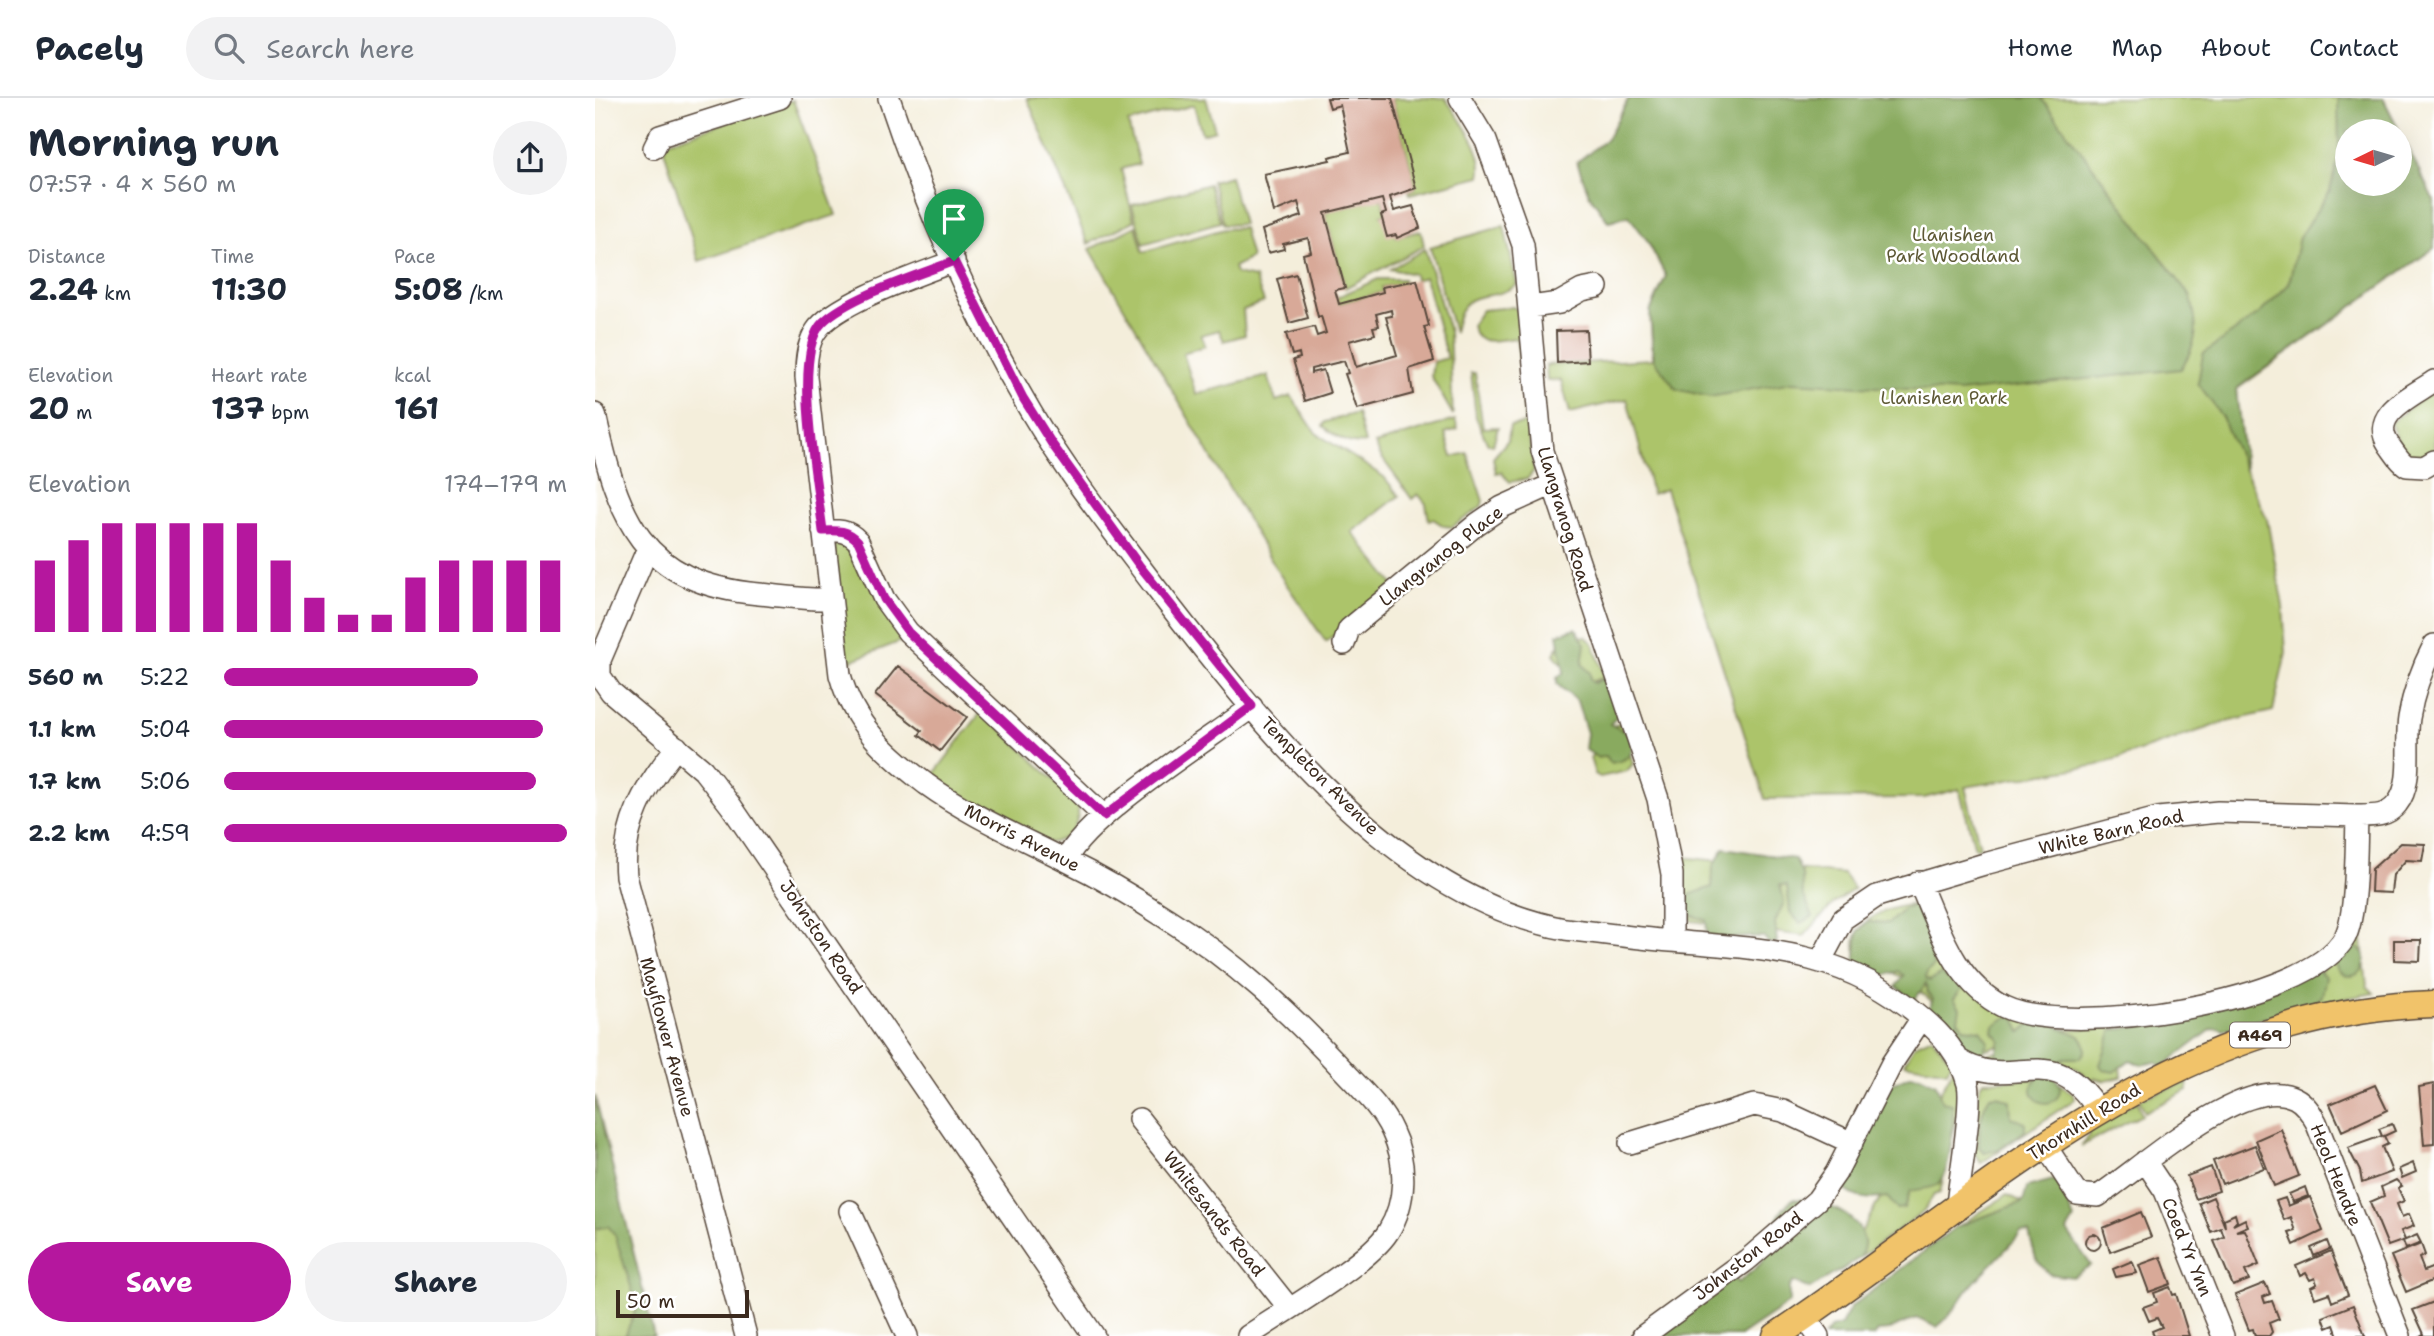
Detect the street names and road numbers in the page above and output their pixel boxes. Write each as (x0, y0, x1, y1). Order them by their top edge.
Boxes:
street label: Llangranog Road (1532, 444, 1598, 594)
street label: Llangranog Place (1374, 500, 1508, 612)
street label: Templeton Avenue (1255, 711, 1385, 841)
street label: Morris Avenue (960, 798, 1084, 878)
street label: White Barn Road (2036, 804, 2186, 860)
street label: Johnston Road (774, 875, 868, 999)
street label: Mayflower Avenue (634, 955, 700, 1119)
road number: A469 (2230, 1023, 2290, 1048)
street label: Thornhill Road (2023, 1078, 2145, 1166)
street label: Heol Hendre (2305, 1120, 2367, 1230)
street label: Whitesands Road (1158, 1147, 1270, 1281)
street label: Coed Yr Ynn (2156, 1194, 2218, 1300)
street label: Johnston Road (1688, 1206, 1808, 1306)

